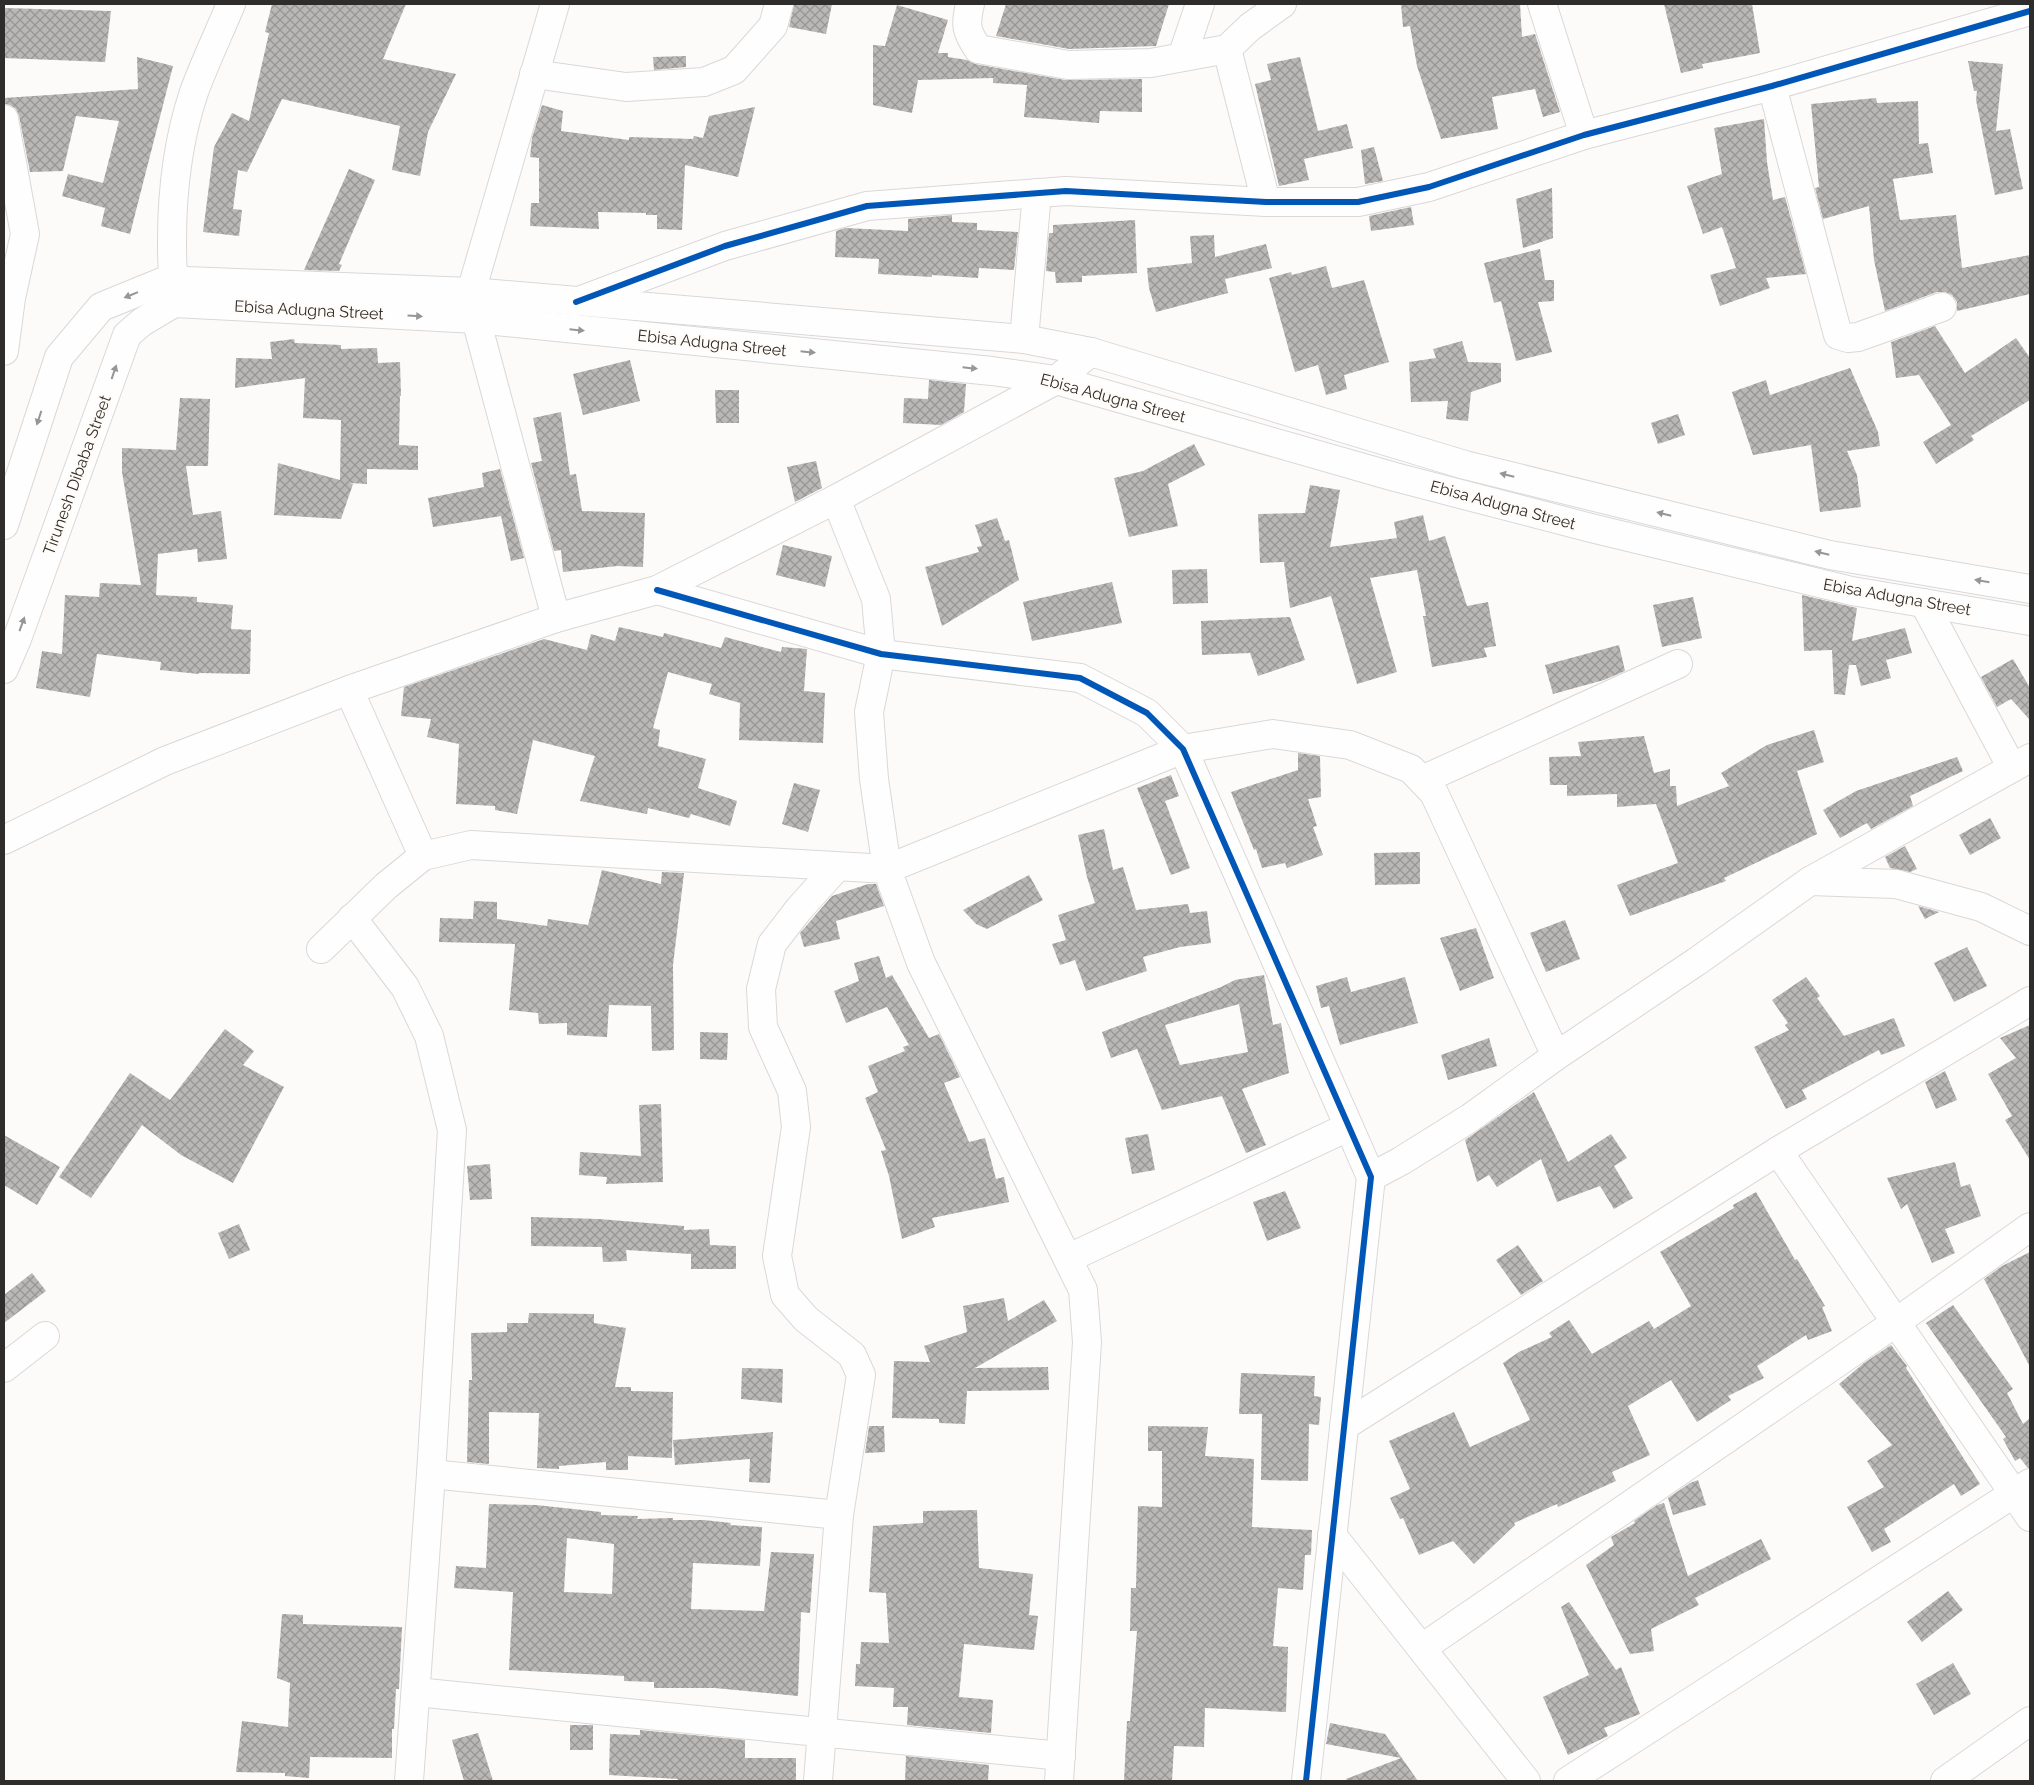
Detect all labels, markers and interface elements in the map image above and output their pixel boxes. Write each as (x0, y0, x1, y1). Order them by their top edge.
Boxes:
one-way arrow (124, 291, 138, 299)
street label: Ebisa Adugna Street (234, 297, 385, 323)
one-way arrow (407, 312, 423, 320)
one-way arrow (569, 326, 585, 334)
street label: Ebisa Adugna Street (637, 326, 788, 360)
one-way arrow (801, 349, 817, 357)
one-way arrow (111, 365, 118, 380)
one-way arrow (962, 365, 978, 373)
street label: Ebisa Adugna Street (1038, 369, 1188, 427)
street label: Tirunesh Dibaba Street (39, 392, 115, 558)
one-way arrow (34, 411, 42, 426)
one-way arrow (1499, 471, 1514, 479)
street label: Ebisa Adugna Street (1428, 476, 1578, 534)
one-way arrow (1657, 510, 1672, 518)
one-way arrow (1815, 549, 1830, 557)
street label: Ebisa Adugna Street (1822, 575, 1973, 619)
one-way arrow (1974, 576, 1990, 584)
one-way arrow (19, 616, 26, 631)

